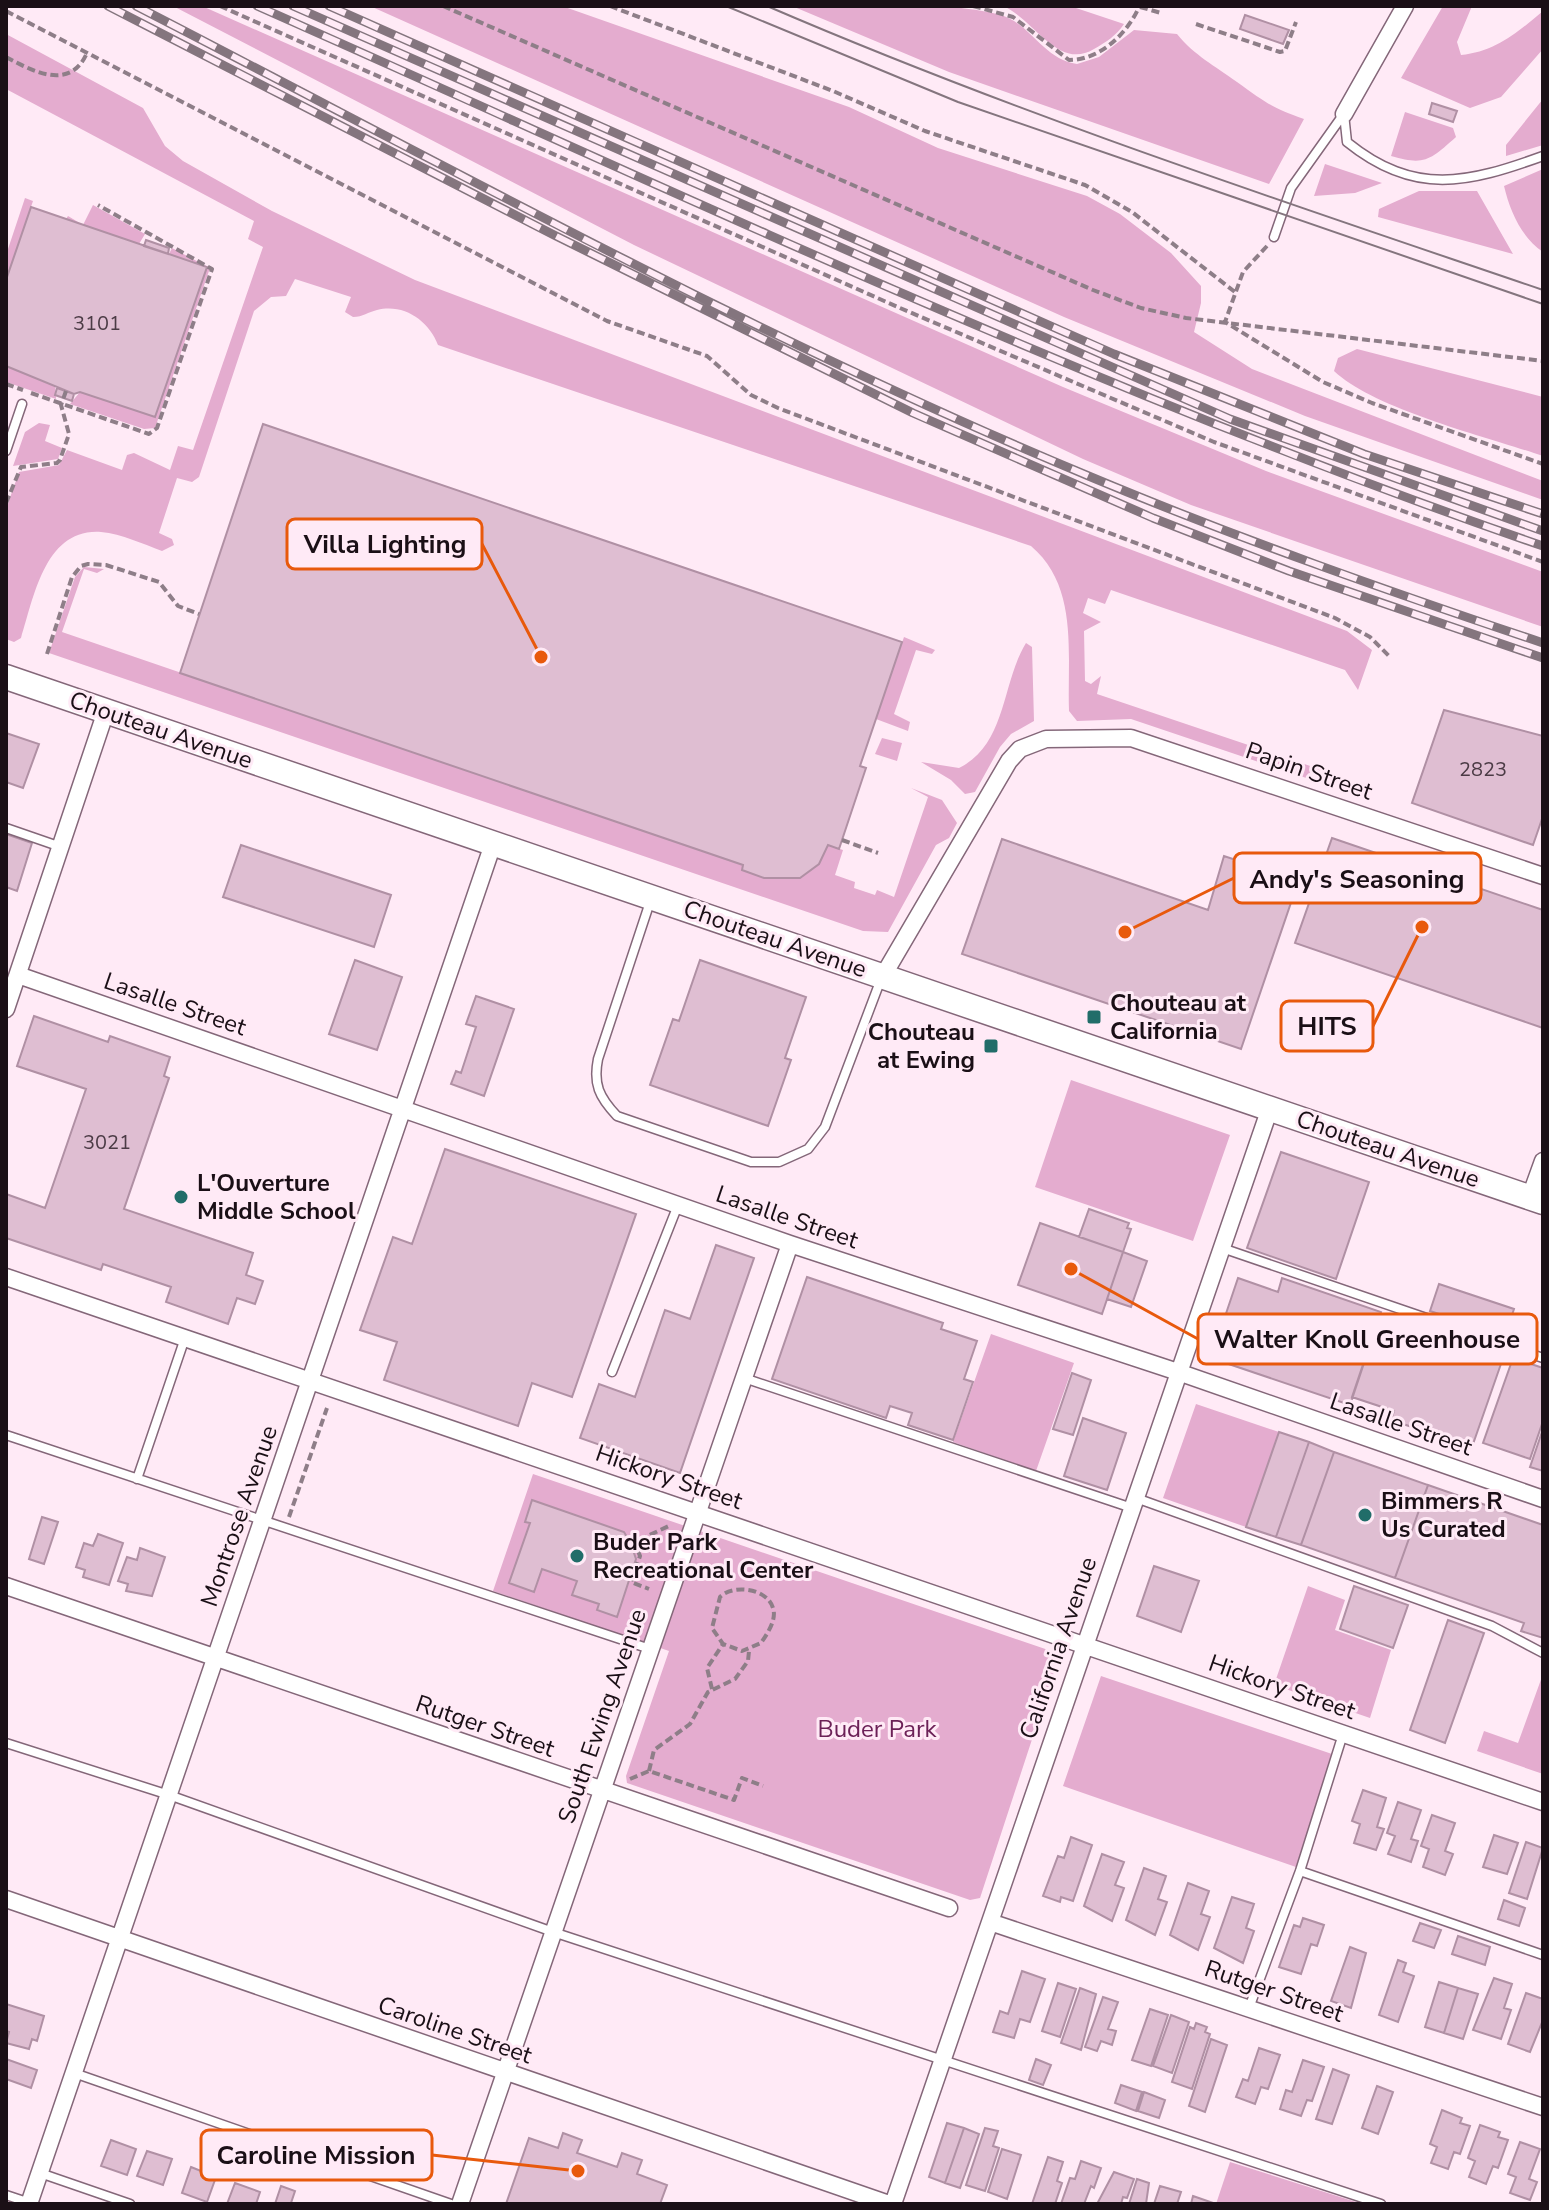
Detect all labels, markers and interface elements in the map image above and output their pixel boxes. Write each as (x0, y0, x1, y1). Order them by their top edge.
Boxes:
house number: 3101 (73, 310, 121, 337)
callout: Villa Lighting (287, 519, 482, 569)
text: Villa Lighting (303, 527, 466, 562)
street label: Chouteau Avenue (65, 684, 257, 776)
street label: Papin Street (1241, 734, 1377, 808)
house number: 2823 (1459, 756, 1507, 783)
callout: Andy's Seasoning (1234, 853, 1481, 903)
text: Andy's Seasoning (1250, 862, 1464, 897)
street label: Chouteau Avenue (679, 893, 871, 985)
street label: Lasalle Street (100, 965, 251, 1043)
place label: Chouteau at California (1110, 987, 1247, 1047)
callout: HITS (1281, 1001, 1373, 1051)
marker: Chouteau at California (1085, 1008, 1103, 1026)
text: HITS (1297, 1009, 1357, 1044)
place label: Chouteau at Ewing (868, 1016, 975, 1076)
marker: Chouteau at Ewing (982, 1037, 1000, 1055)
street label: Chouteau Avenue (1292, 1103, 1484, 1195)
house number: 3021 (83, 1129, 131, 1156)
place label: L'Ouverture Middle School (197, 1167, 356, 1227)
street label: Lasalle Street (712, 1178, 863, 1256)
marker: L'Ouverture Middle School (172, 1188, 190, 1206)
callout: Walter Knoll Greenhouse (1198, 1314, 1537, 1364)
text: Walter Knoll Greenhouse (1214, 1322, 1520, 1357)
street label: Lasalle Street (1326, 1385, 1477, 1463)
street label: Montrose Avenue (193, 1421, 285, 1611)
street label: Hickory Street (591, 1437, 747, 1517)
place label: Bimmers R Us Curated (1381, 1485, 1506, 1545)
marker: Bimmers R Us Curated (1356, 1506, 1374, 1524)
place label: Buder Park Recreational Center (593, 1526, 814, 1586)
marker: Buder Park Recreational Center (568, 1547, 586, 1565)
street label: California Avenue (1012, 1553, 1104, 1743)
street label: South Ewing Avenue (550, 1604, 654, 1828)
street label: Hickory Street (1204, 1647, 1360, 1727)
street label: Rutger Street (411, 1687, 559, 1765)
park label: Buder Park (817, 1713, 938, 1745)
street label: Rutger Street (1200, 1952, 1348, 2030)
street label: Caroline Street (374, 1989, 537, 2072)
callout: Caroline Mission (201, 2130, 432, 2180)
text: Caroline Mission (216, 2138, 416, 2173)

